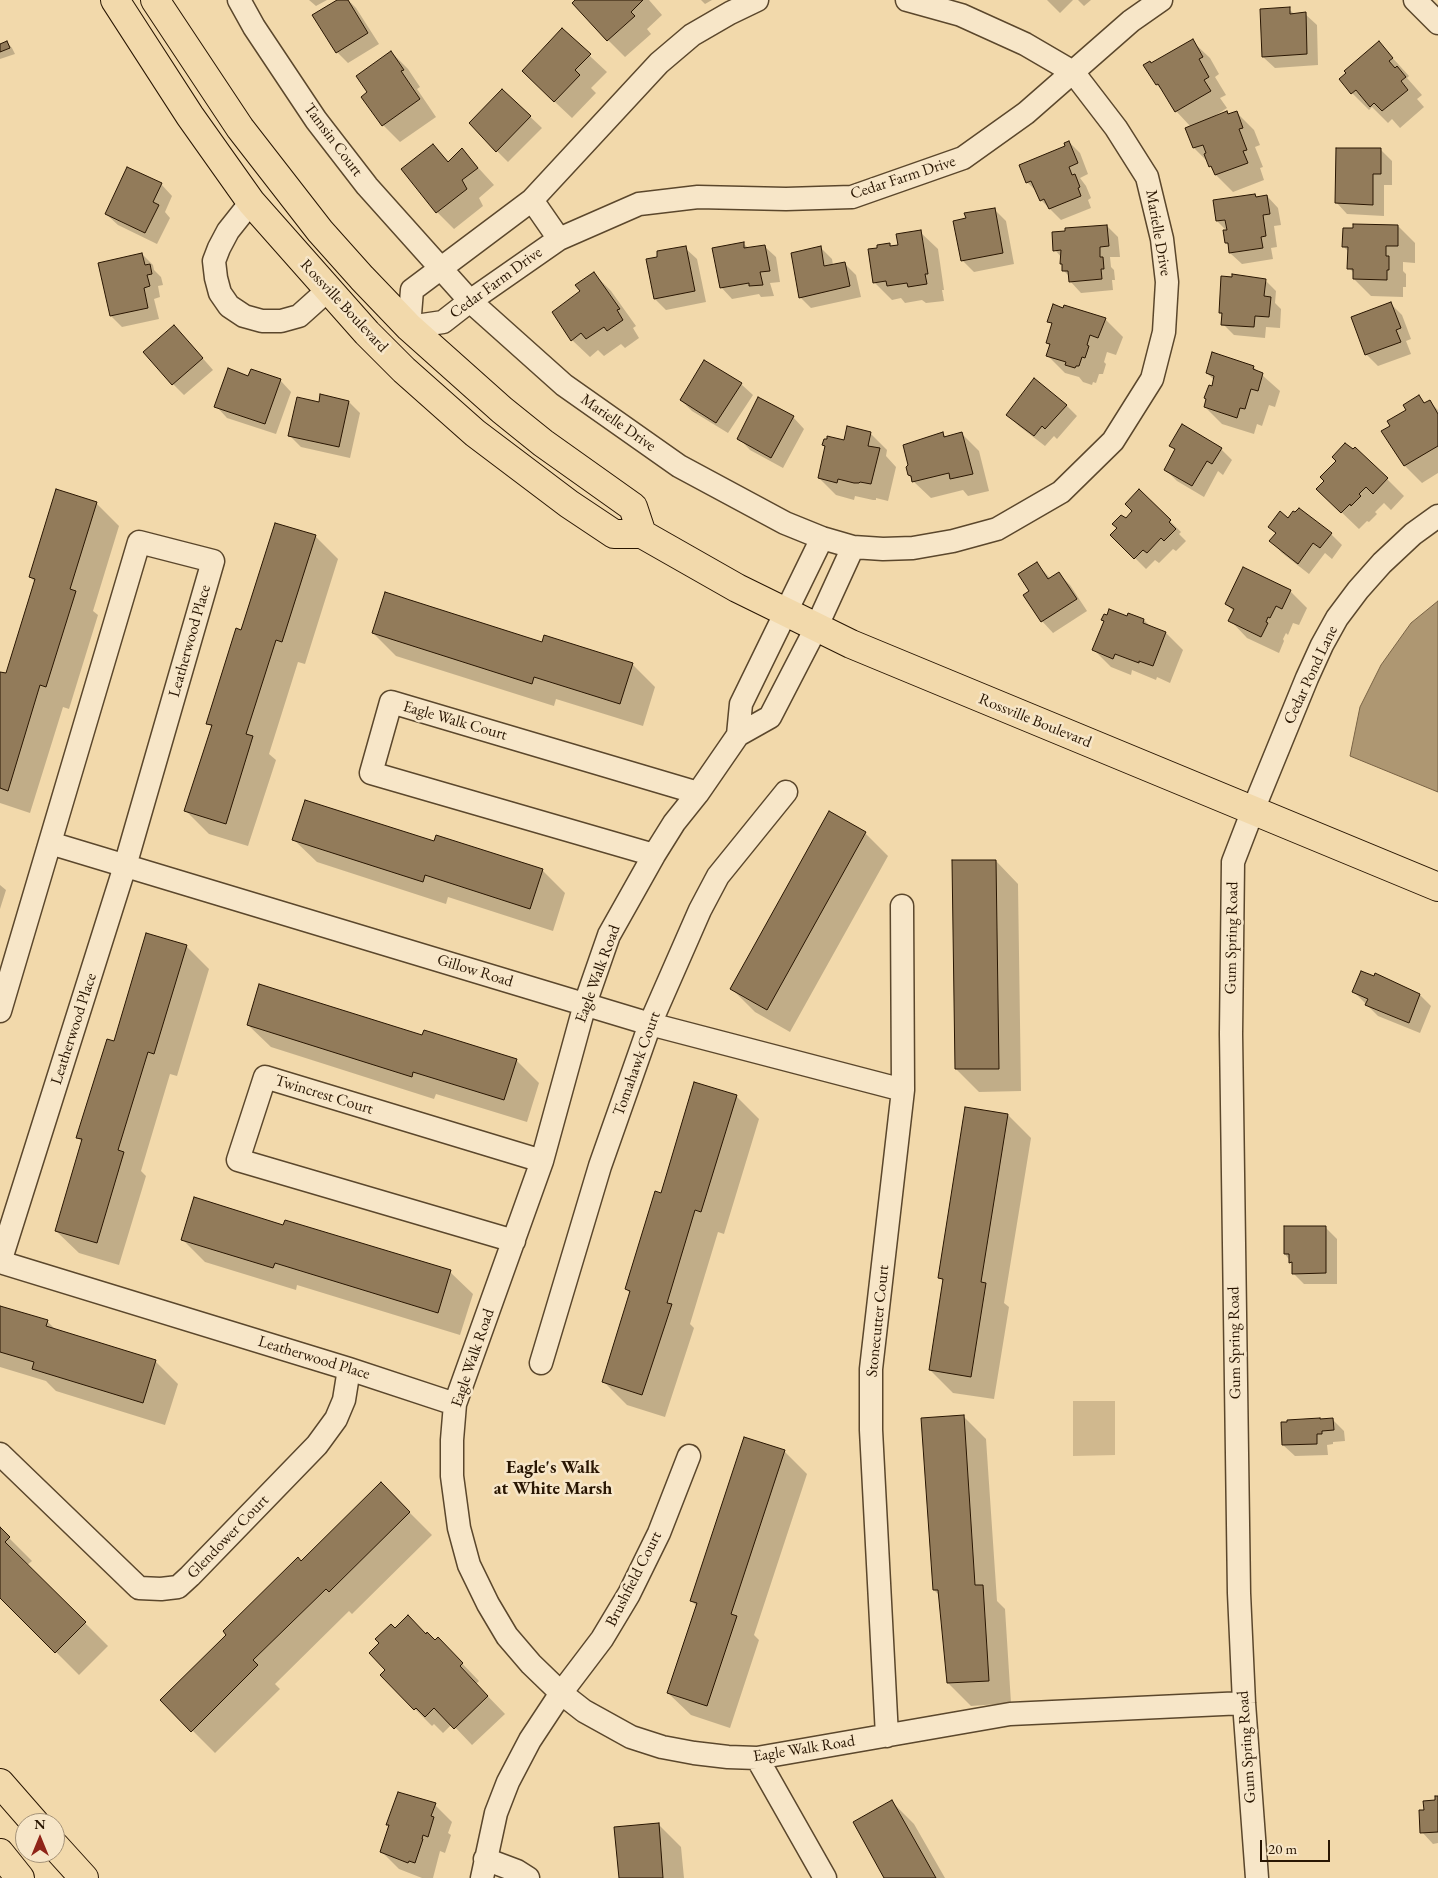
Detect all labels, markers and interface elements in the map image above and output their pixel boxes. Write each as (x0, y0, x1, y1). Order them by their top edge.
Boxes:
street label: Tamsin Court (299, 100, 367, 180)
street label: Cedar Farm Drive (848, 152, 958, 204)
street label: Marielle Drive (1141, 188, 1175, 278)
street label: Cedar Farm Drive (446, 243, 546, 323)
street label: Rossville Boulevard (296, 256, 392, 356)
street label: Marielle Drive (577, 390, 659, 456)
street label: Leatherwood Place (165, 583, 215, 699)
street label: Cedar Pond Lane (1280, 623, 1342, 727)
street label: Rossville Boulevard (976, 690, 1094, 752)
street label: Eagle Walk Court (401, 697, 509, 745)
street label: Gum Spring Road (1221, 881, 1243, 995)
street label: Eagle Walk Road (571, 922, 625, 1026)
street label: Gillow Road (435, 950, 515, 992)
street label: Leatherwood Place (47, 971, 101, 1087)
street label: Tomahawk Court (609, 1009, 665, 1119)
street label: Twincrest Court (273, 1071, 375, 1119)
street label: Stonecutter Court (863, 1264, 893, 1378)
street label: Gum Spring Road (1224, 1286, 1246, 1400)
street label: Eagle Walk Road (447, 1306, 499, 1410)
street label: Leatherwood Place (256, 1332, 372, 1384)
district label: Eagle's Walk at White Marsh (494, 1457, 612, 1500)
street label: Glendower Court (183, 1491, 273, 1583)
street label: Brushfield Court (602, 1528, 666, 1630)
street label: Gum Spring Road (1233, 1690, 1261, 1804)
street label: Eagle Walk Road (752, 1731, 856, 1767)
north arrow (15, 1813, 65, 1863)
text: N (34, 1815, 46, 1833)
scale bar (1263, 1830, 1333, 1862)
text: 20 m (1268, 1839, 1297, 1858)

